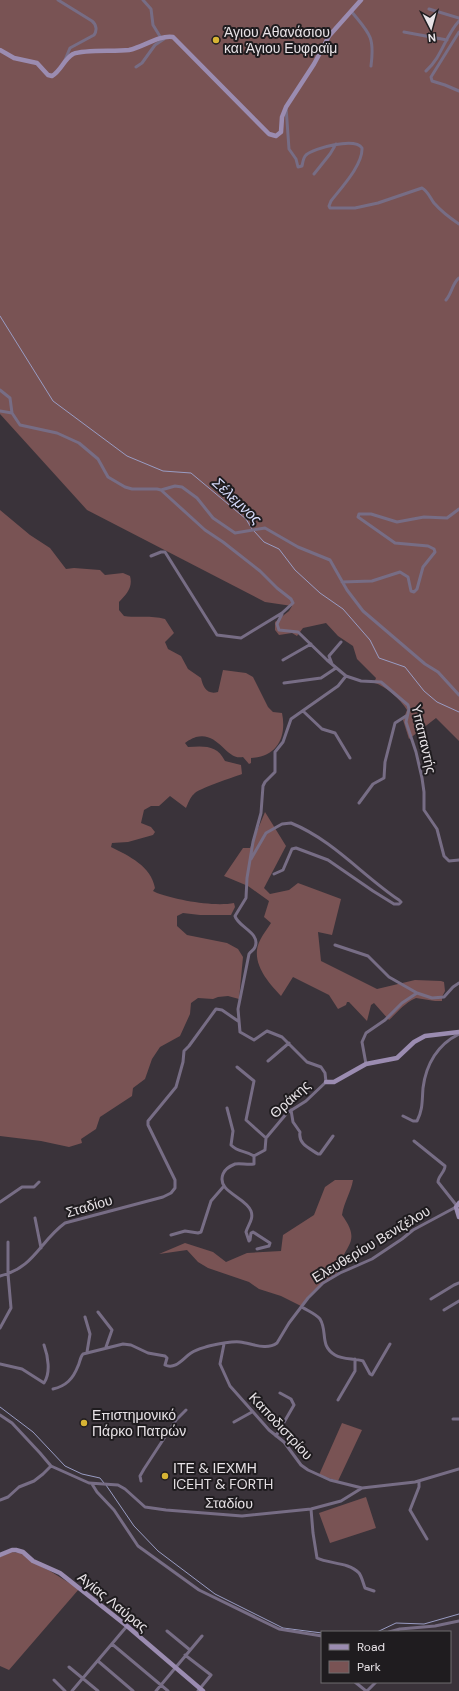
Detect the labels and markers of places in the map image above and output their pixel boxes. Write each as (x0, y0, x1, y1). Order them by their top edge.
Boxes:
place label: Άγιου Αθανάσιου και Άγιου Ευφραϊμ (224, 23, 337, 57)
marker: Άγιου Αθανάσιου και Άγιου Ευφραϊμ (211, 35, 221, 45)
place label: Επιστημονικό Πάρκο Πατρών (92, 1406, 186, 1440)
marker: Επιστημονικό Πάρκο Πατρών (79, 1418, 89, 1428)
place label: ΙΤΕ & ΙΕΧΜΗ ICEHT & FORTH (173, 1459, 273, 1493)
marker: ΙΤΕ & ΙΕΧΜΗ ICEHT & FORTH (160, 1471, 170, 1481)

